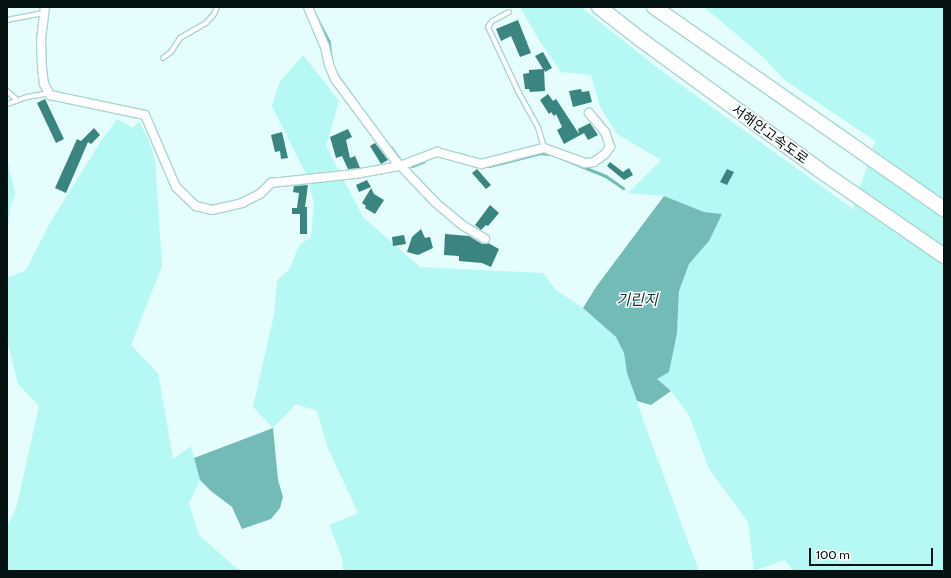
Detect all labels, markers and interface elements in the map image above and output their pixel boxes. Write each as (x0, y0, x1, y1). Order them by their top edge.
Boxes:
street label: 서해안고속도로 (729, 101, 811, 167)
water label: 기린지 (616, 292, 658, 310)
scale bar (811, 540, 935, 566)
text: 100 m (816, 547, 850, 562)

